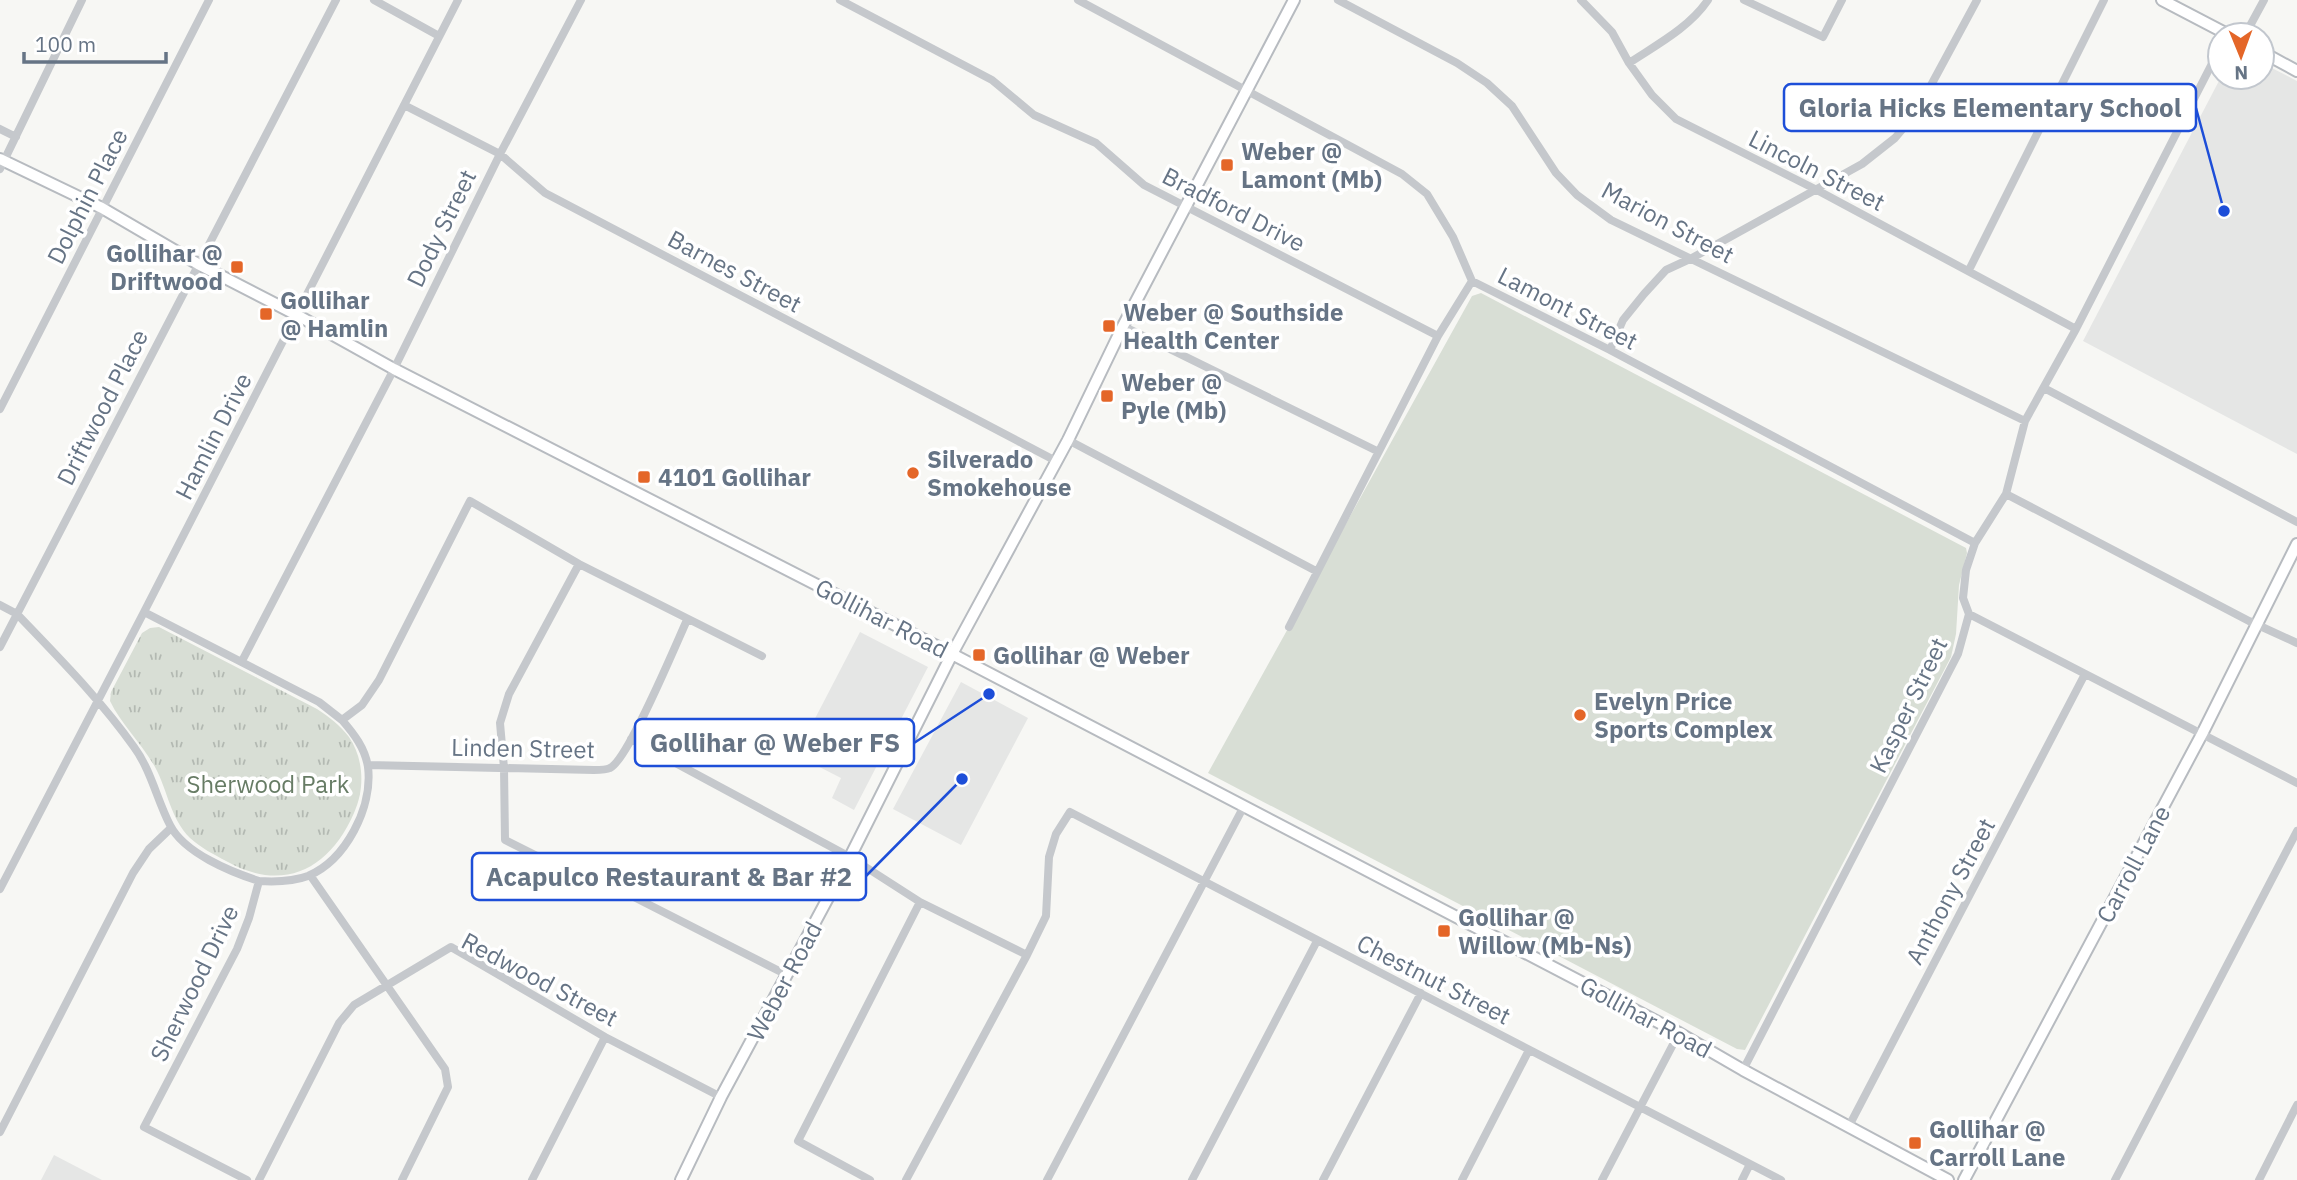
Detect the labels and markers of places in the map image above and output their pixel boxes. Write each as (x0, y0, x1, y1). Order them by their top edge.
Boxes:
callout: Gloria Hicks Elementary School (1784, 84, 2196, 131)
place label: Weber @ Lamont (Mb) (1241, 135, 1382, 195)
marker: Weber @ Lamont (Mb) (1219, 157, 1235, 173)
place label: Gollihar @ Driftwood (106, 237, 223, 297)
marker: Gollihar @ Driftwood (229, 259, 245, 275)
place label: Gollihar @ Hamlin (280, 284, 388, 344)
place label: Weber @ Southside Health Center (1123, 296, 1343, 356)
marker: Gollihar @ Hamlin (258, 306, 274, 322)
marker: Weber @ Southside Health Center (1101, 318, 1117, 334)
place label: Weber @ Pyle (Mb) (1121, 366, 1226, 426)
marker: Weber @ Pyle (Mb) (1099, 388, 1115, 404)
place label: Silverado Smokehouse (927, 443, 1071, 503)
place label: 4101 Gollihar (658, 461, 811, 493)
marker: Silverado Smokehouse (905, 465, 921, 481)
marker: 4101 Gollihar (636, 469, 652, 485)
place label: Gollihar @ Weber (993, 639, 1190, 671)
marker: Gollihar @ Weber (971, 647, 987, 663)
place label: Evelyn Price Sports Complex (1594, 685, 1773, 745)
marker: Evelyn Price Sports Complex (1572, 707, 1588, 723)
callout: Gollihar @ Weber FS (635, 719, 914, 766)
callout: Acapulco Restaurant & Bar #2 (472, 853, 866, 900)
place label: Gollihar @ Willow (Mb-Ns) (1458, 901, 1632, 961)
marker: Gollihar @ Willow (Mb-Ns) (1436, 923, 1452, 939)
place label: Gollihar @ Carroll Lane (1929, 1113, 2065, 1173)
marker: Gollihar @ Carroll Lane (1907, 1135, 1923, 1151)

